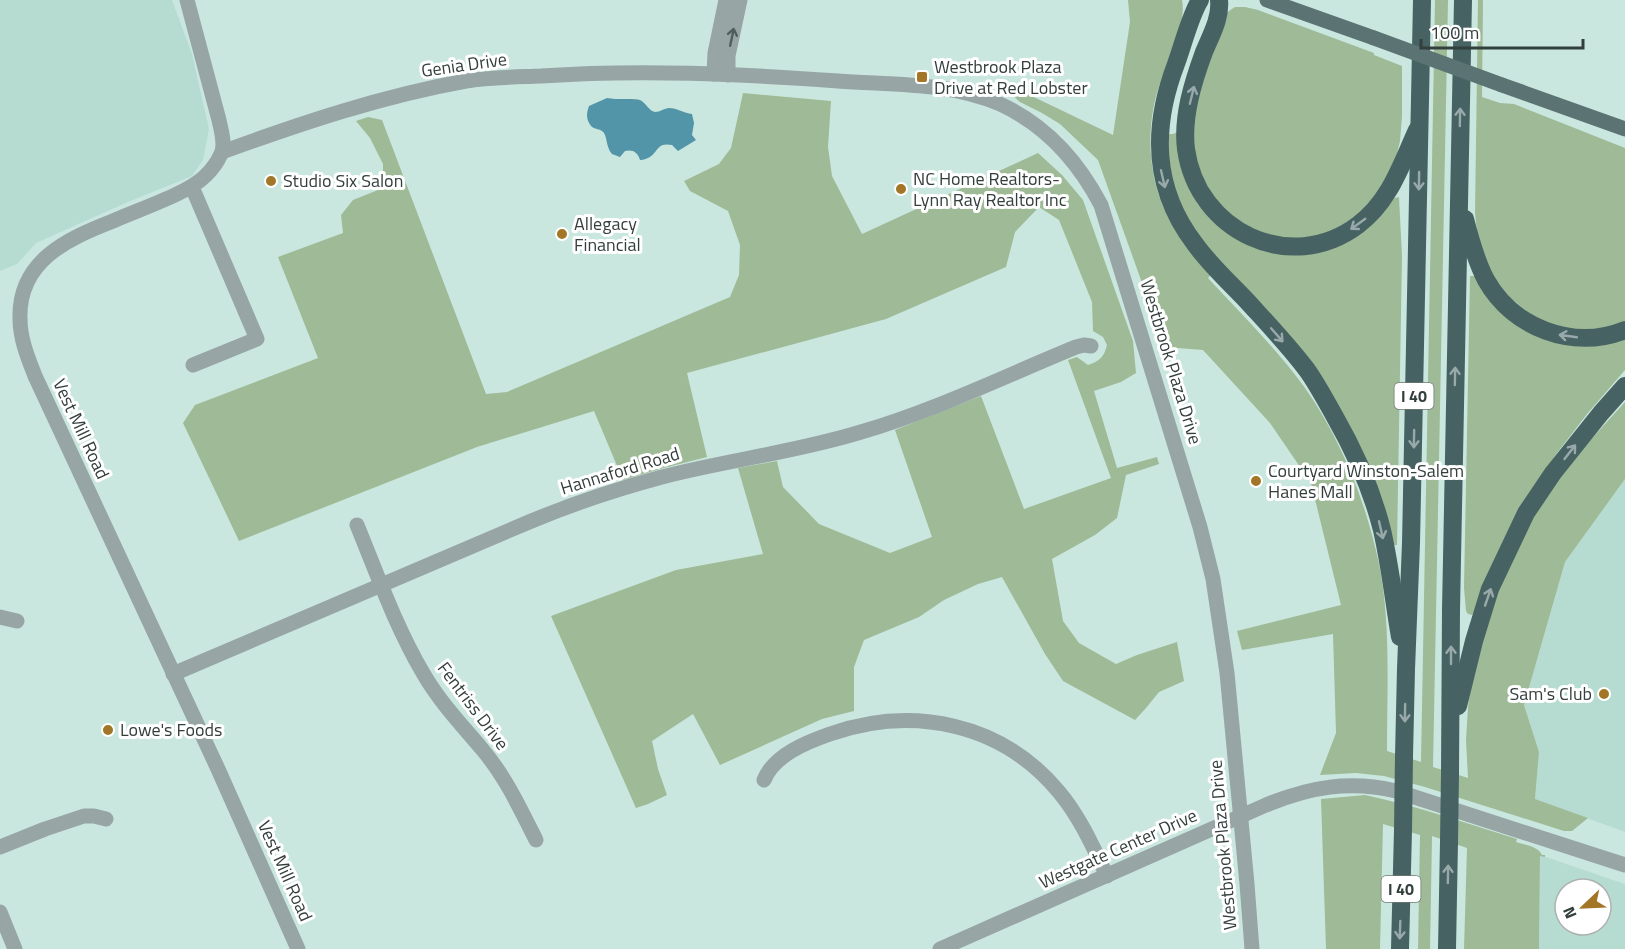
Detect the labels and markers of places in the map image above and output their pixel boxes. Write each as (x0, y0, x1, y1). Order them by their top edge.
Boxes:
place label: Westbrook Plaza Drive at Red Lobster (934, 53, 1088, 101)
marker: Westbrook Plaza Drive at Red Lobster (915, 70, 929, 84)
place label: NC Home Realtors- Lynn Ray Realtor Inc (913, 165, 1067, 213)
place label: Studio Six Salon (283, 167, 403, 194)
marker: Studio Six Salon (264, 174, 278, 188)
marker: NC Home Realtors- Lynn Ray Realtor Inc (894, 182, 908, 196)
place label: Allegacy Financial (574, 210, 641, 258)
marker: Allegacy Financial (555, 227, 569, 241)
place label: Courtyard Winston-Salem Hanes Mall (1268, 457, 1464, 505)
marker: Courtyard Winston-Salem Hanes Mall (1249, 474, 1263, 488)
place label: Sam's Club (1509, 680, 1592, 707)
marker: Sam's Club (1597, 687, 1611, 701)
place label: Lowe's Foods (120, 716, 222, 743)
marker: Lowe's Foods (101, 723, 115, 737)

